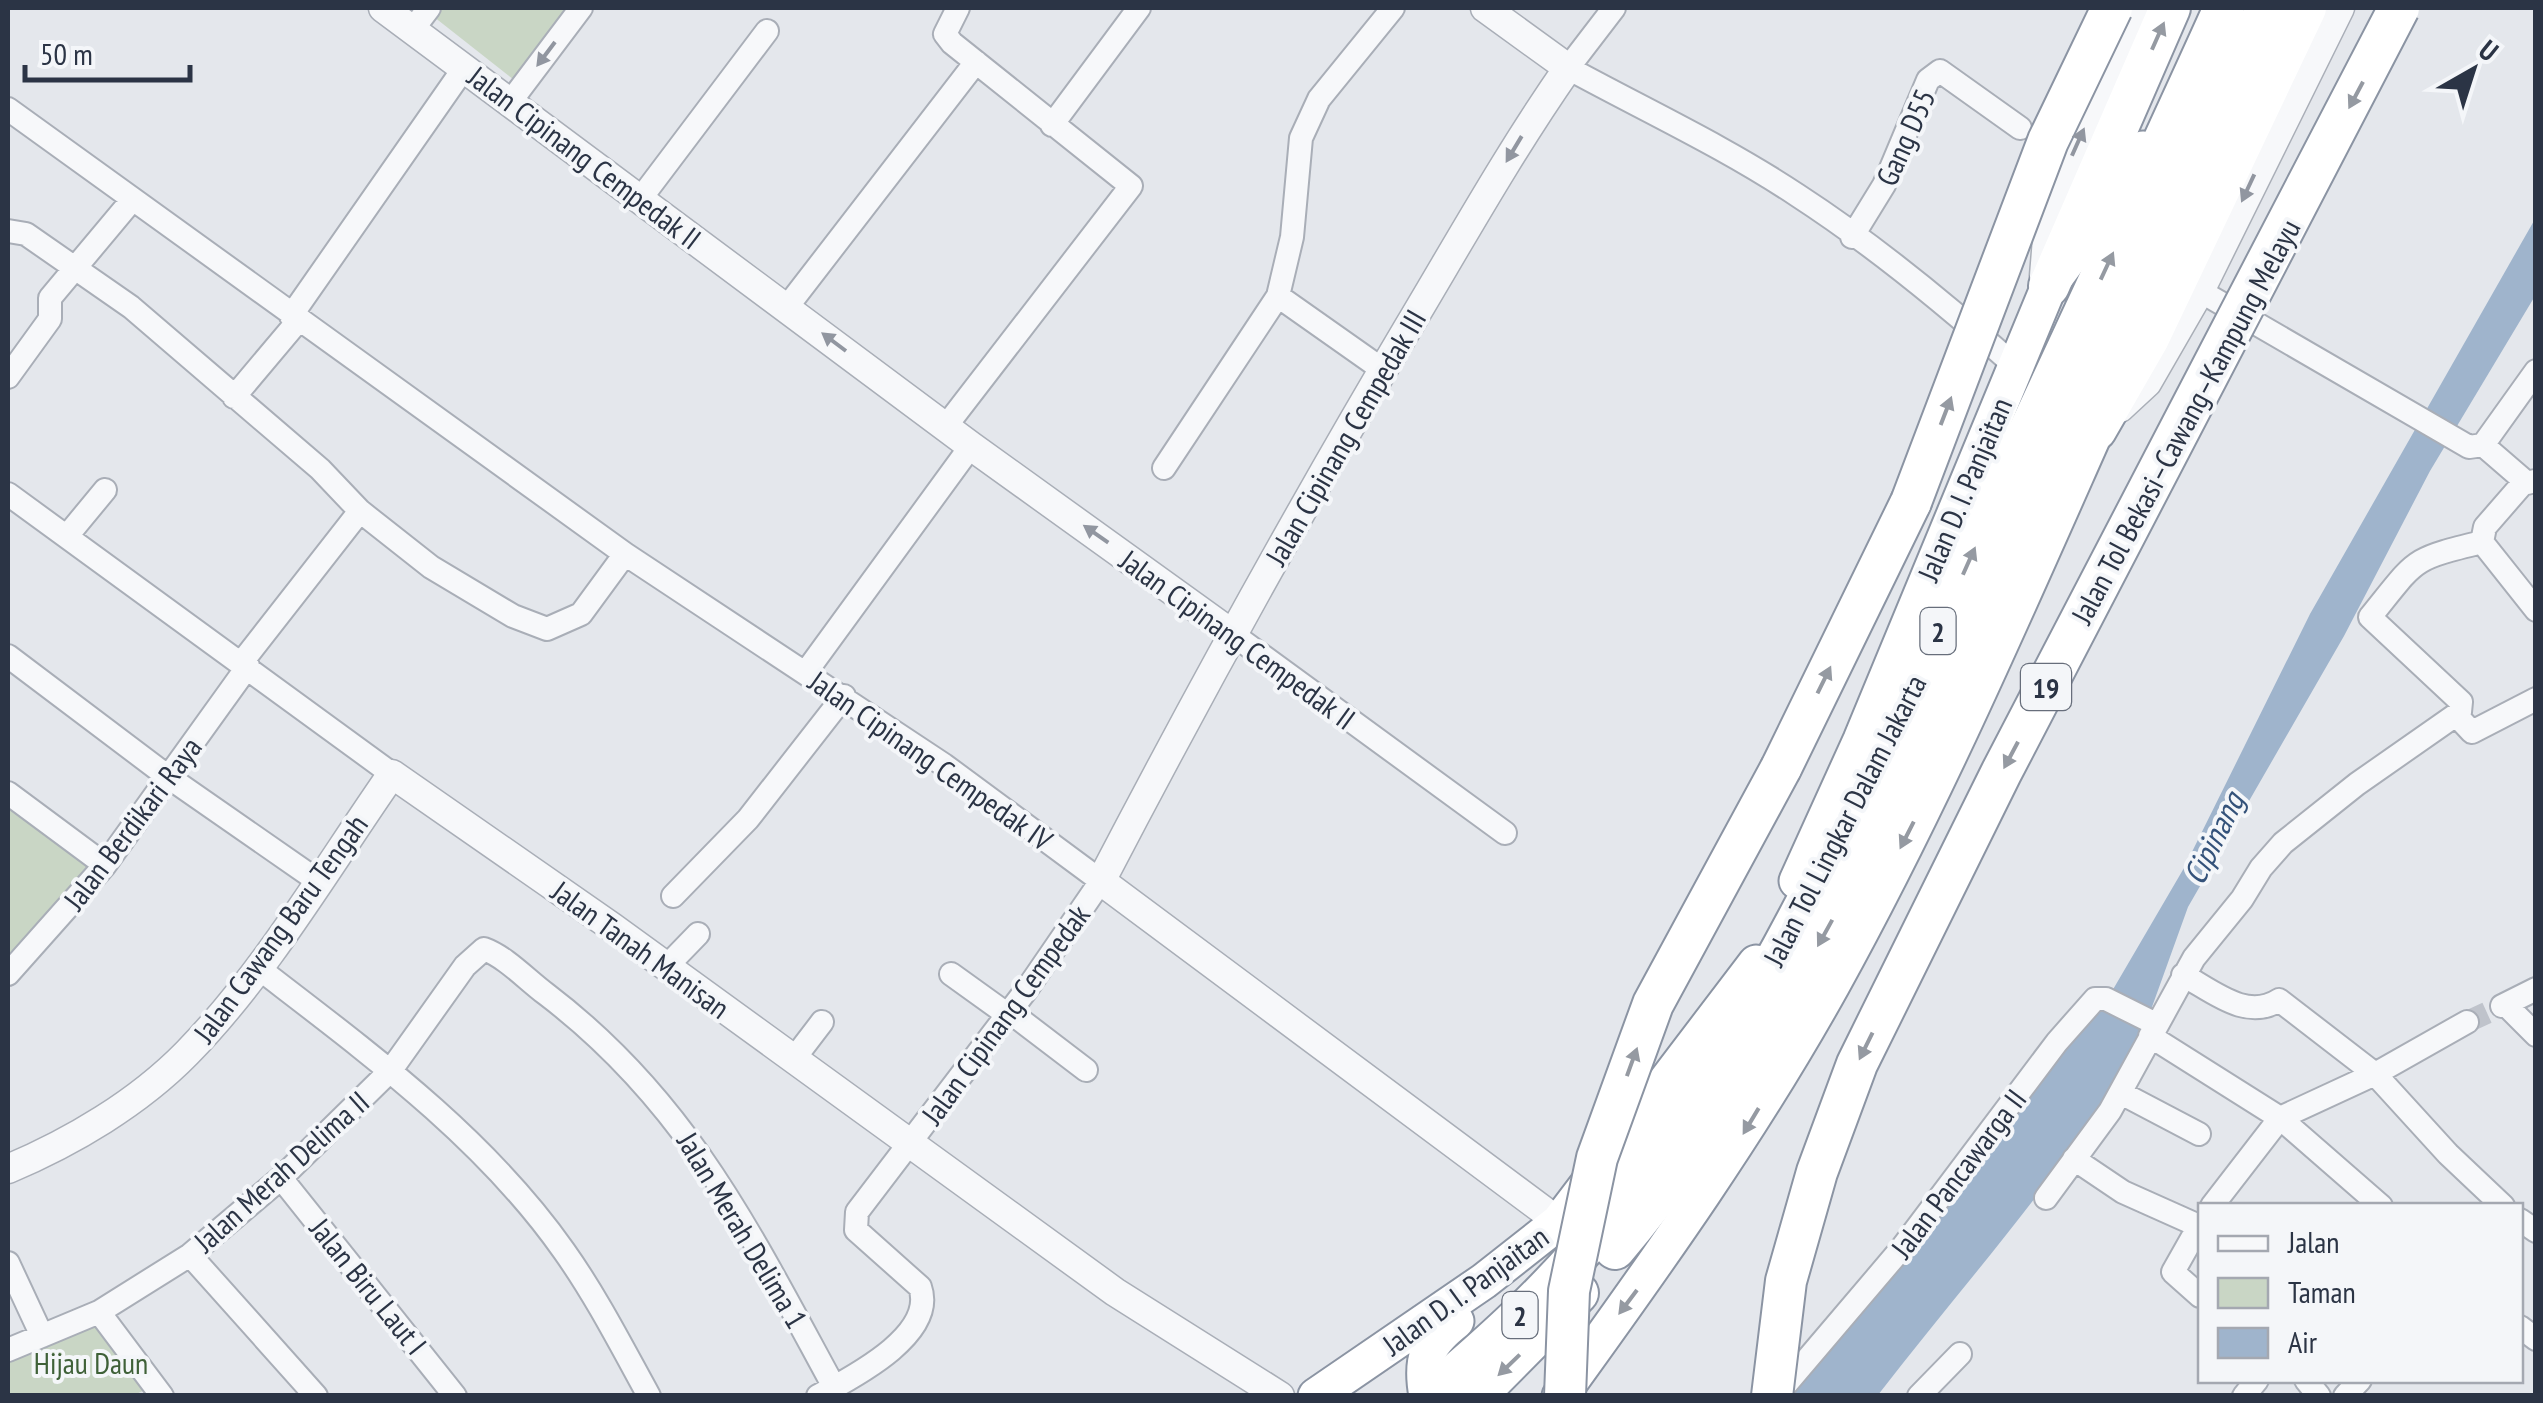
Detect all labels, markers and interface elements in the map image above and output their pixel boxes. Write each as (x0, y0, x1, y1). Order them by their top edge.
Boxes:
scale bar (25, 20, 190, 82)
north arrow (2423, 20, 2523, 120)
one-way arrow (2150, 21, 2166, 51)
text: U (2472, 31, 2506, 69)
text: 50 m (40, 34, 93, 73)
one-way arrow (536, 41, 556, 68)
street label: Jalan Cipinang Cempedak II (460, 56, 709, 257)
one-way arrow (2348, 80, 2365, 109)
street label: Gang D55 (1866, 82, 1944, 192)
one-way arrow (2070, 127, 2087, 156)
one-way arrow (1505, 135, 1523, 163)
one-way arrow (2240, 174, 2257, 203)
street label: Jalan Tol Bekasi–Cawang–Kampung Melayu (2061, 212, 2308, 631)
one-way arrow (2098, 252, 2115, 281)
street label: Jalan Cipinang Cempedak III (1255, 302, 1434, 573)
one-way arrow (821, 332, 847, 352)
street label: Jalan D. I. Panjaitan (1907, 391, 2020, 588)
one-way arrow (1939, 396, 1954, 426)
one-way arrow (1083, 525, 1109, 544)
street label: Jalan Cipinang Cempedak II (1112, 540, 1363, 738)
one-way arrow (1961, 546, 1978, 575)
road number: 2 (1920, 608, 1956, 654)
street label: Jalan Cipinang Cempedak IV (801, 661, 1060, 859)
road number: 19 (2021, 664, 2071, 710)
one-way arrow (1815, 665, 1832, 694)
street label: Jalan Tol Lingkar Dalam Jakarta (1753, 668, 1934, 973)
street label: Jalan Berdikari Raya (54, 729, 210, 918)
one-way arrow (2003, 740, 2020, 769)
water label: Cipinang (2173, 783, 2254, 891)
street label: Jalan Cawang Baru Tengah (184, 806, 376, 1050)
one-way arrow (1899, 821, 1916, 850)
street label: Jalan Tanah Manisan (544, 871, 738, 1027)
street label: Jalan Cipinang Cempedak (912, 896, 1098, 1132)
one-way arrow (1817, 919, 1834, 948)
one-way arrow (1858, 1032, 1875, 1061)
one-way arrow (1625, 1047, 1640, 1077)
street label: Jalan Pancawarga II (1881, 1081, 2034, 1266)
street label: Jalan Merah Delima II (185, 1082, 377, 1261)
one-way arrow (1743, 1107, 1760, 1135)
street label: Jalan Merah Delima 1 (669, 1124, 817, 1335)
legend (2198, 1203, 2523, 1383)
street label: Jalan Biru Laut I (301, 1209, 436, 1362)
street label: Jalan D. I. Panjaitan (1374, 1217, 1556, 1364)
text: Jalan (2287, 1222, 2339, 1261)
text: Taman (2288, 1272, 2356, 1311)
one-way arrow (1618, 1289, 1639, 1315)
road number: 2 (1502, 1292, 1538, 1338)
text: Air (2288, 1322, 2318, 1361)
park label: Hijau Daun (34, 1343, 148, 1382)
one-way arrow (1497, 1353, 1521, 1376)

